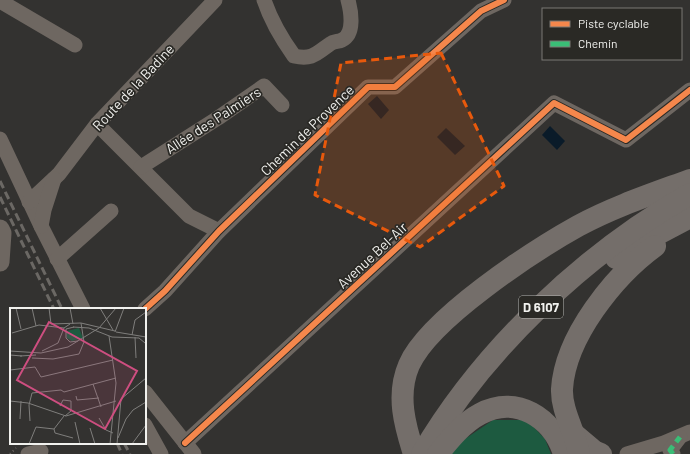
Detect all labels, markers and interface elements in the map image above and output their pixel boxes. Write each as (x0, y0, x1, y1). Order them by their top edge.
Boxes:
legend (542, 8, 682, 60)
text: Piste cyclable (578, 16, 649, 30)
text: Chemin (578, 36, 618, 50)
street label: Route de la Badine (89, 40, 177, 134)
street label: Chemin de Provence (257, 81, 357, 179)
street label: Allée des Palmiers (162, 83, 264, 157)
street label: Avenue Bel-Air (333, 218, 411, 292)
road number: D 6107 (519, 296, 563, 318)
inset map (10, 308, 146, 444)

